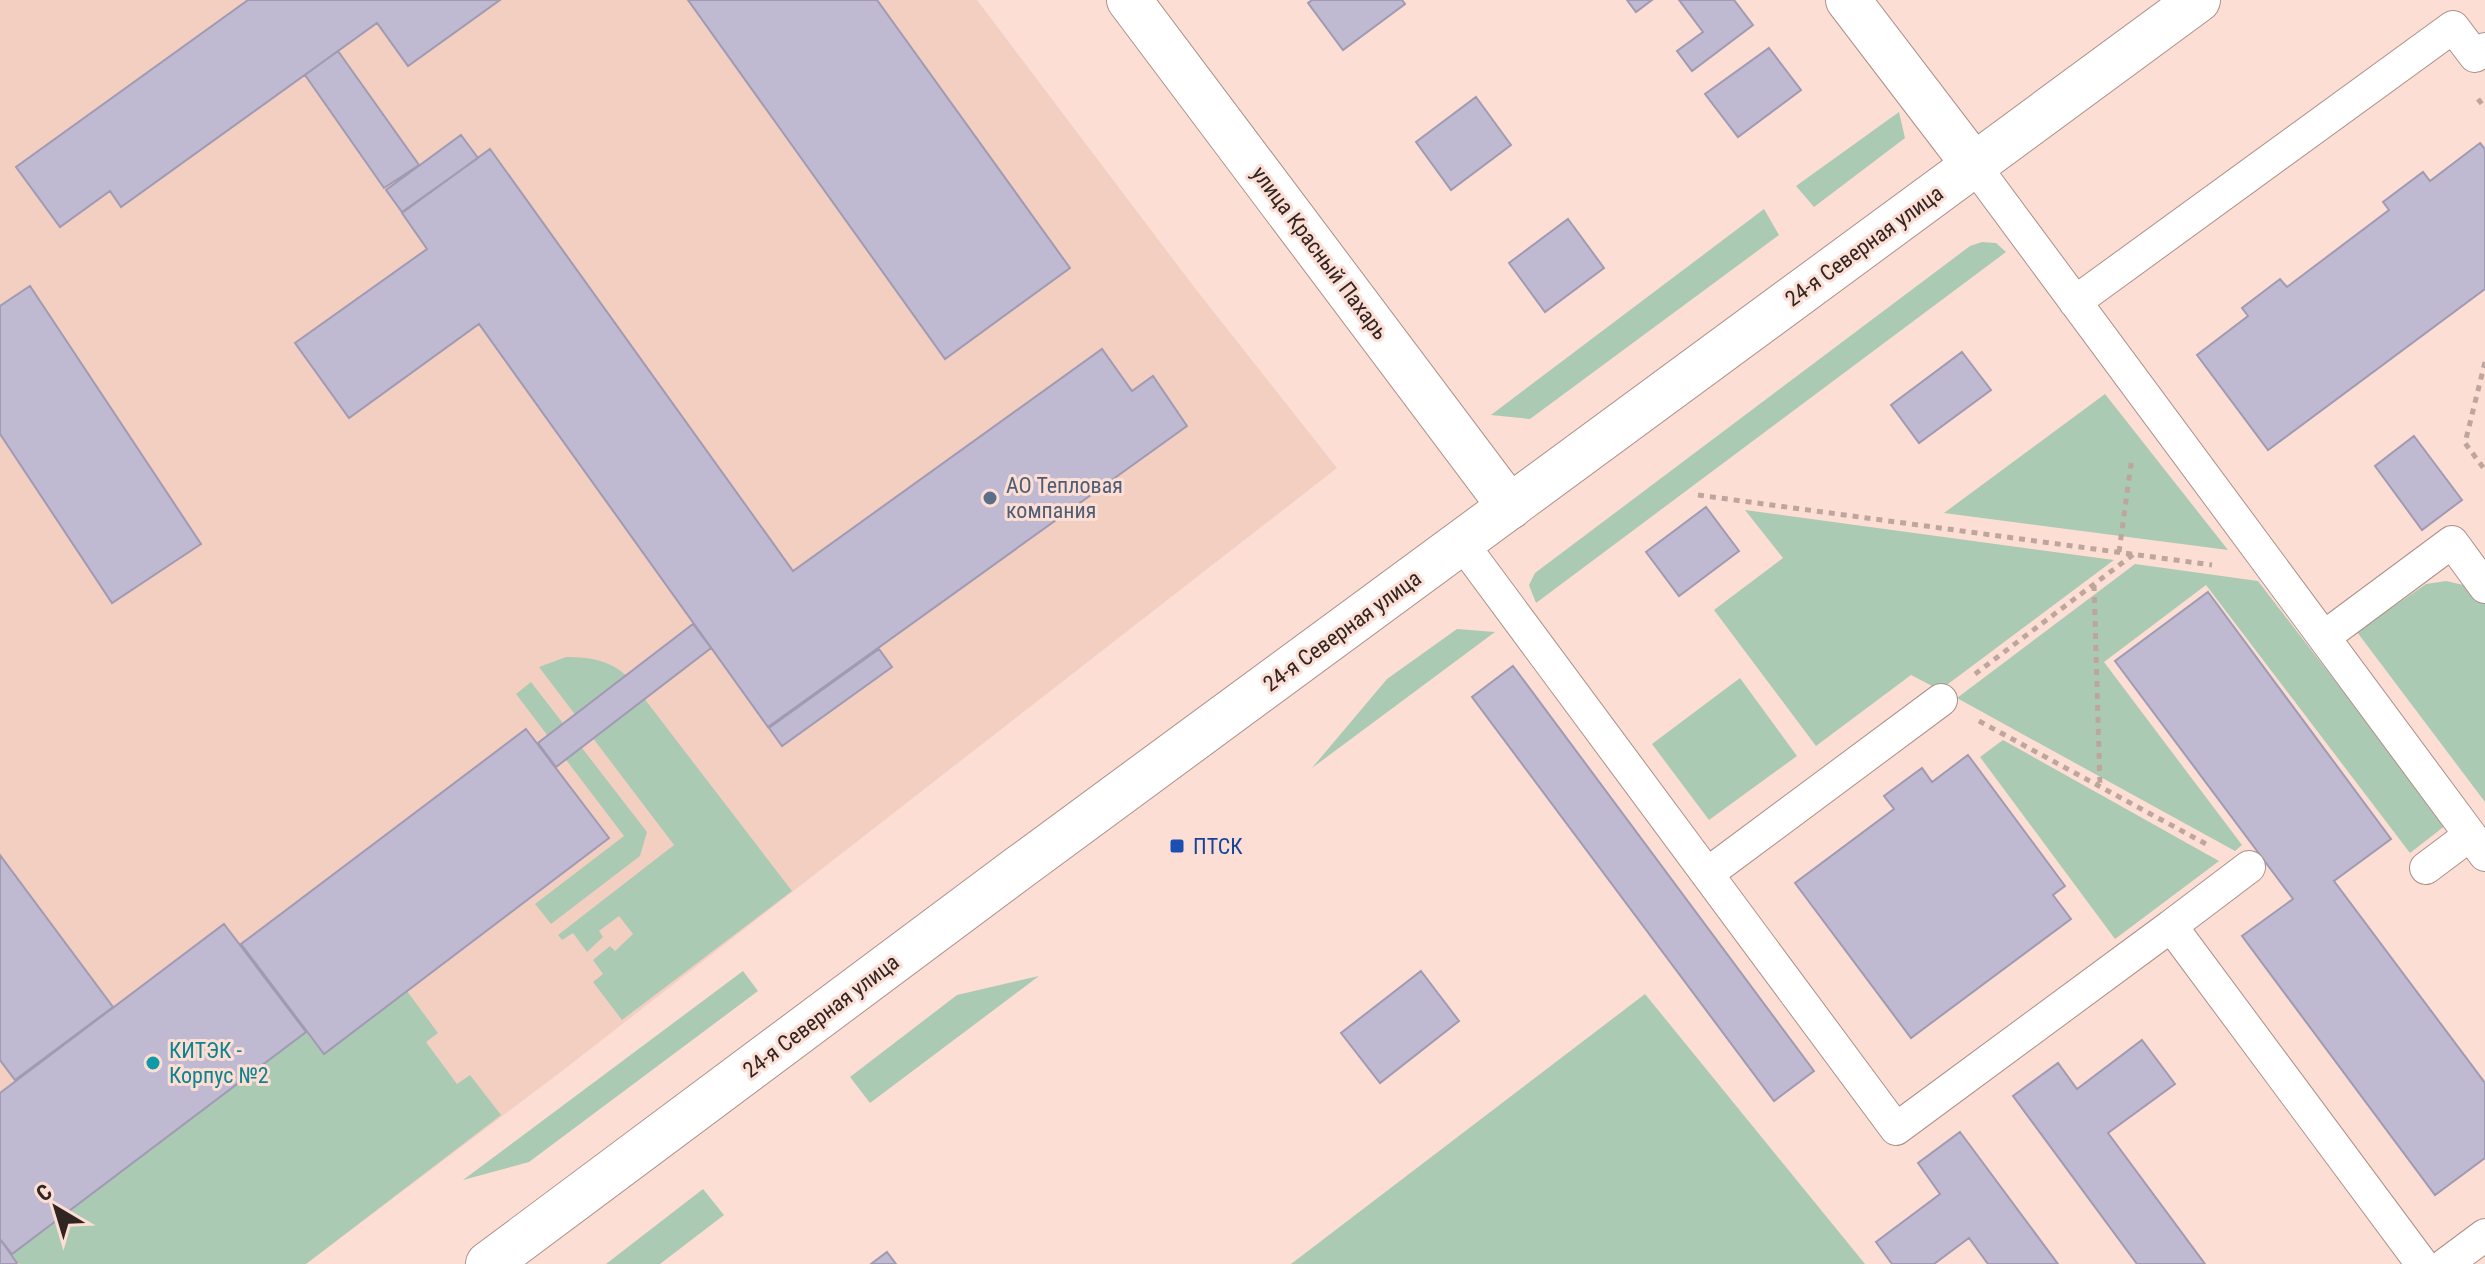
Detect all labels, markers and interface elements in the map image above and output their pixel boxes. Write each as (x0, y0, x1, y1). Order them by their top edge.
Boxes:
street label: улица Красный Пахарь (1247, 162, 1393, 344)
street label: 24-я Северная улица (1780, 180, 1948, 312)
place label: АО Тепловая компания (1006, 473, 1123, 523)
marker: АО Тепловая компания (981, 489, 999, 507)
street label: 24-я Северная улица (1258, 565, 1426, 697)
place label: ПТСК (1193, 834, 1243, 859)
marker: ПТСК (1168, 837, 1186, 855)
street label: 24-я Северная улица (738, 949, 904, 1083)
place label: КИТЭК - Корпус №2 (169, 1038, 269, 1088)
marker: КИТЭК - Корпус №2 (144, 1054, 162, 1072)
north arrow (16, 1168, 96, 1248)
text: С (31, 1179, 57, 1206)

